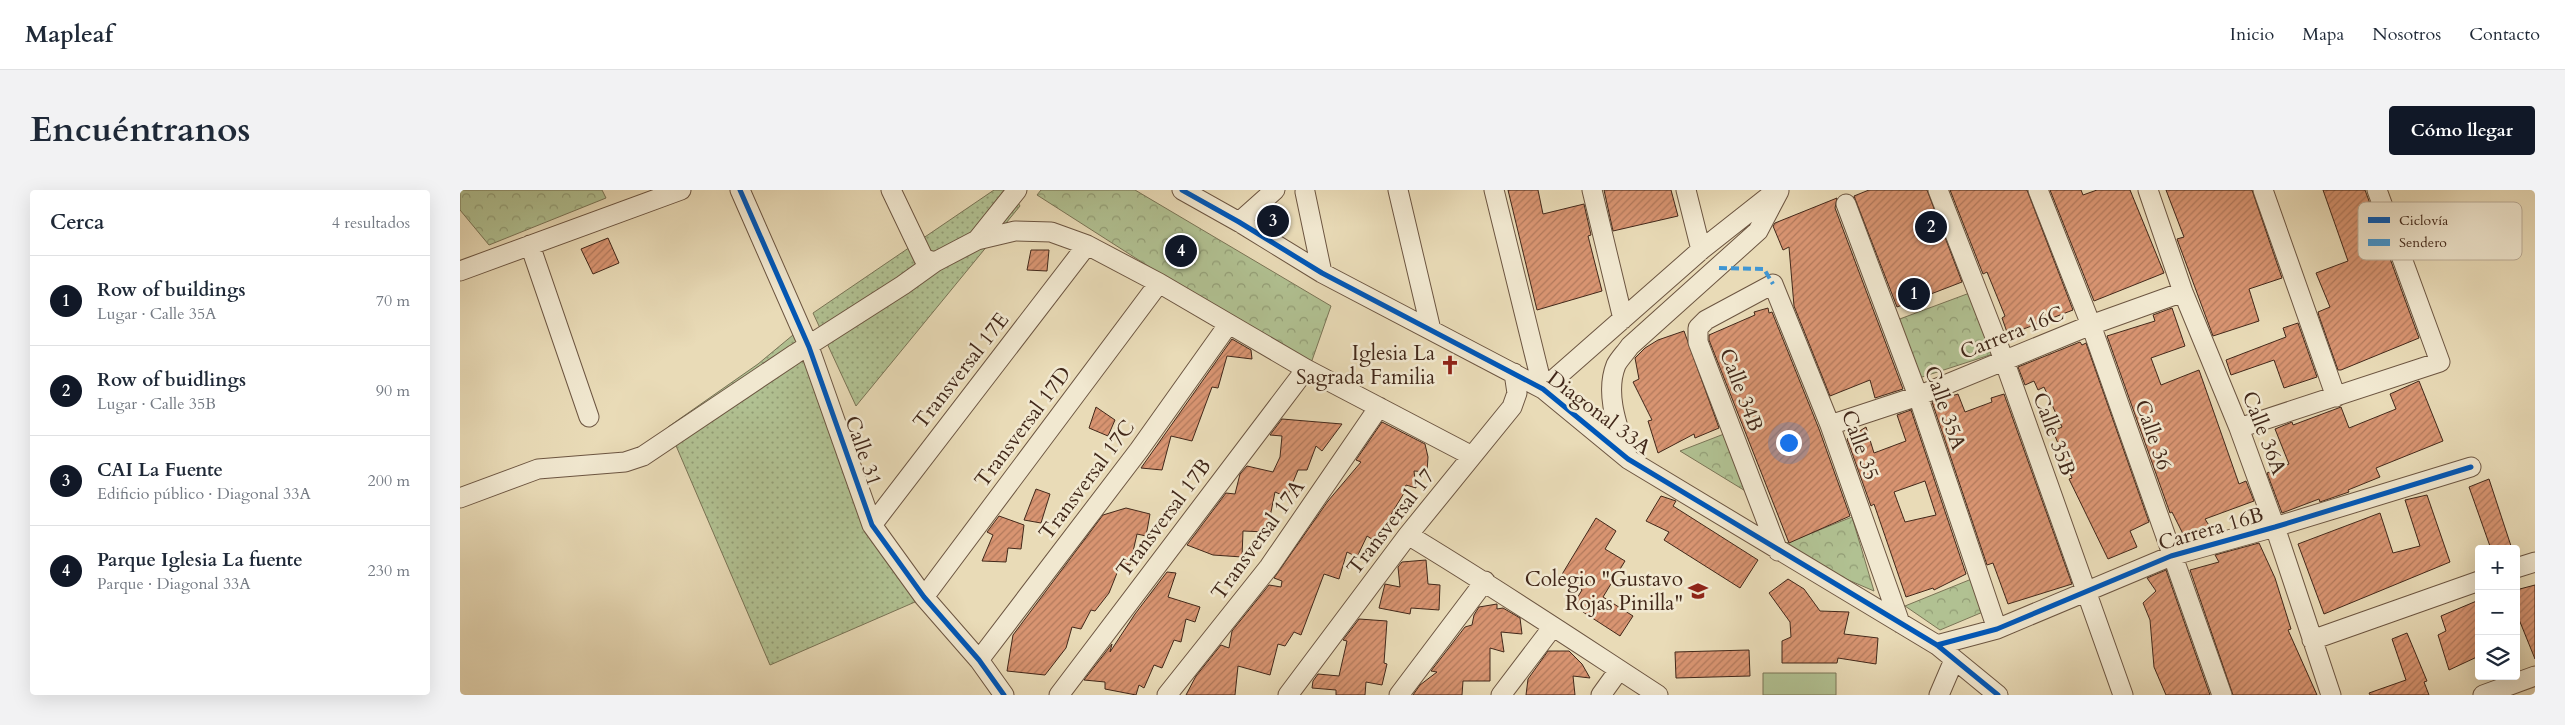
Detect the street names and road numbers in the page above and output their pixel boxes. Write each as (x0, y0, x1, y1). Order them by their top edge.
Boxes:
street label: Carrera 16C (1956, 299, 2068, 367)
street label: Transversal 17E (906, 307, 1016, 435)
street label: Calle 34B (1712, 344, 1770, 436)
street label: Transversal 17D (968, 361, 1078, 493)
street label: Calle 35A (1917, 362, 1973, 454)
street label: Diagonal 33A (1541, 364, 1657, 462)
street label: Calle 36A (2235, 387, 2293, 479)
street label: Calle 35B (2026, 388, 2082, 480)
street label: Calle 36 (2127, 396, 2179, 474)
street label: Calle 35 (1834, 406, 1886, 484)
street label: Calle 31 (837, 412, 889, 490)
street label: Transversal 17C (1032, 414, 1142, 546)
street label: Transversal 17B (1110, 453, 1218, 583)
street label: Transversal 17 (1340, 463, 1442, 581)
street label: Transversal 17A (1204, 474, 1312, 606)
street label: Carrera 16B (2155, 500, 2267, 558)

